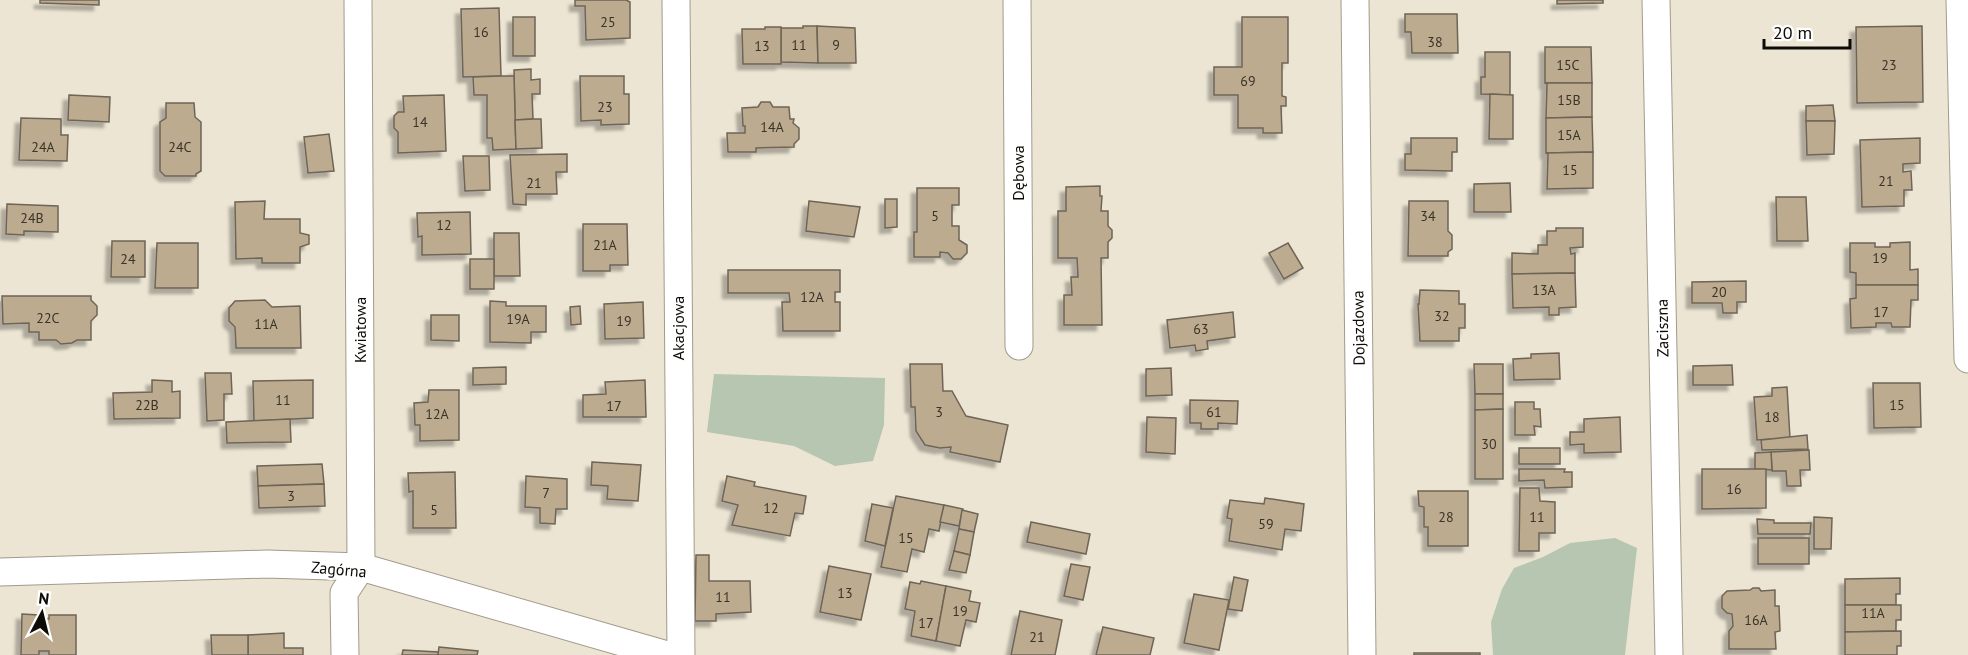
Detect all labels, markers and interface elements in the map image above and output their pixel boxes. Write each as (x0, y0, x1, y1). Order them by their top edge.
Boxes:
scale bar (1764, 12, 1850, 50)
house number: 25 (600, 13, 616, 31)
text: 20 m (1773, 21, 1812, 44)
house number: 16 (473, 23, 489, 41)
house number: 38 (1427, 33, 1443, 51)
house number: 11 (791, 36, 807, 54)
house number: 9 (832, 36, 840, 54)
house number: 13 (754, 37, 770, 55)
house number: 15C (1556, 56, 1580, 74)
house number: 23 (1881, 56, 1897, 74)
house number: 69 (1240, 72, 1256, 90)
house number: 15B (1557, 91, 1581, 109)
house number: 23 (597, 98, 613, 116)
house number: 14 (412, 113, 428, 131)
house number: 14A (760, 118, 785, 136)
house number: 15A (1557, 126, 1582, 144)
house number: 24A (31, 138, 56, 156)
house number: 24C (168, 138, 192, 156)
street label: Dębowa (1008, 145, 1028, 201)
house number: 15 (1562, 161, 1578, 179)
house number: 21 (1878, 172, 1894, 190)
house number: 21 (526, 174, 542, 192)
house number: 5 (931, 207, 939, 225)
house number: 34 (1420, 207, 1436, 225)
house number: 24B (20, 209, 44, 227)
house number: 12 (436, 216, 452, 234)
house number: 21A (593, 236, 618, 254)
house number: 19 (1872, 249, 1888, 267)
house number: 24 (120, 250, 136, 268)
house number: 13A (1532, 281, 1557, 299)
house number: 20 (1711, 283, 1727, 301)
house number: 12A (800, 288, 825, 306)
street label: Dojazdowa (1347, 290, 1369, 366)
street label: Akacjowa (668, 296, 688, 360)
street label: Kwiatowa (350, 297, 370, 363)
street label: Zaciszna (1651, 299, 1673, 357)
house number: 17 (1873, 303, 1889, 321)
house number: 32 (1434, 307, 1450, 325)
house number: 22C (36, 309, 60, 327)
house number: 19A (506, 310, 531, 328)
house number: 19 (616, 312, 632, 330)
house number: 11A (254, 315, 279, 333)
house number: 63 (1193, 320, 1209, 338)
house number: 11 (275, 391, 291, 409)
house number: 22B (135, 396, 159, 414)
house number: 15 (1889, 396, 1905, 414)
house number: 17 (606, 397, 622, 415)
house number: 3 (935, 403, 943, 421)
house number: 61 (1206, 403, 1222, 421)
house number: 12A (425, 405, 450, 423)
house number: 18 (1764, 408, 1780, 426)
house number: 30 (1481, 435, 1497, 453)
house number: 16 (1726, 480, 1742, 498)
house number: 7 (542, 484, 550, 502)
house number: 3 (287, 487, 295, 505)
house number: 12 (763, 499, 779, 517)
house number: 5 (430, 501, 438, 519)
house number: 28 (1438, 508, 1454, 526)
house number: 11 (1529, 508, 1545, 526)
house number: 59 (1258, 515, 1274, 533)
house number: 15 (898, 529, 914, 547)
street label: Zagórna (310, 557, 368, 581)
north arrow (12, 583, 72, 643)
house number: 13 (837, 584, 853, 602)
text: N (37, 588, 50, 609)
house number: 11 (715, 588, 731, 606)
house number: 19 (952, 602, 968, 620)
house number: 11A (1861, 604, 1886, 622)
house number: 16A (1744, 611, 1769, 629)
house number: 17 (918, 614, 934, 632)
house number: 21 (1029, 628, 1045, 646)

